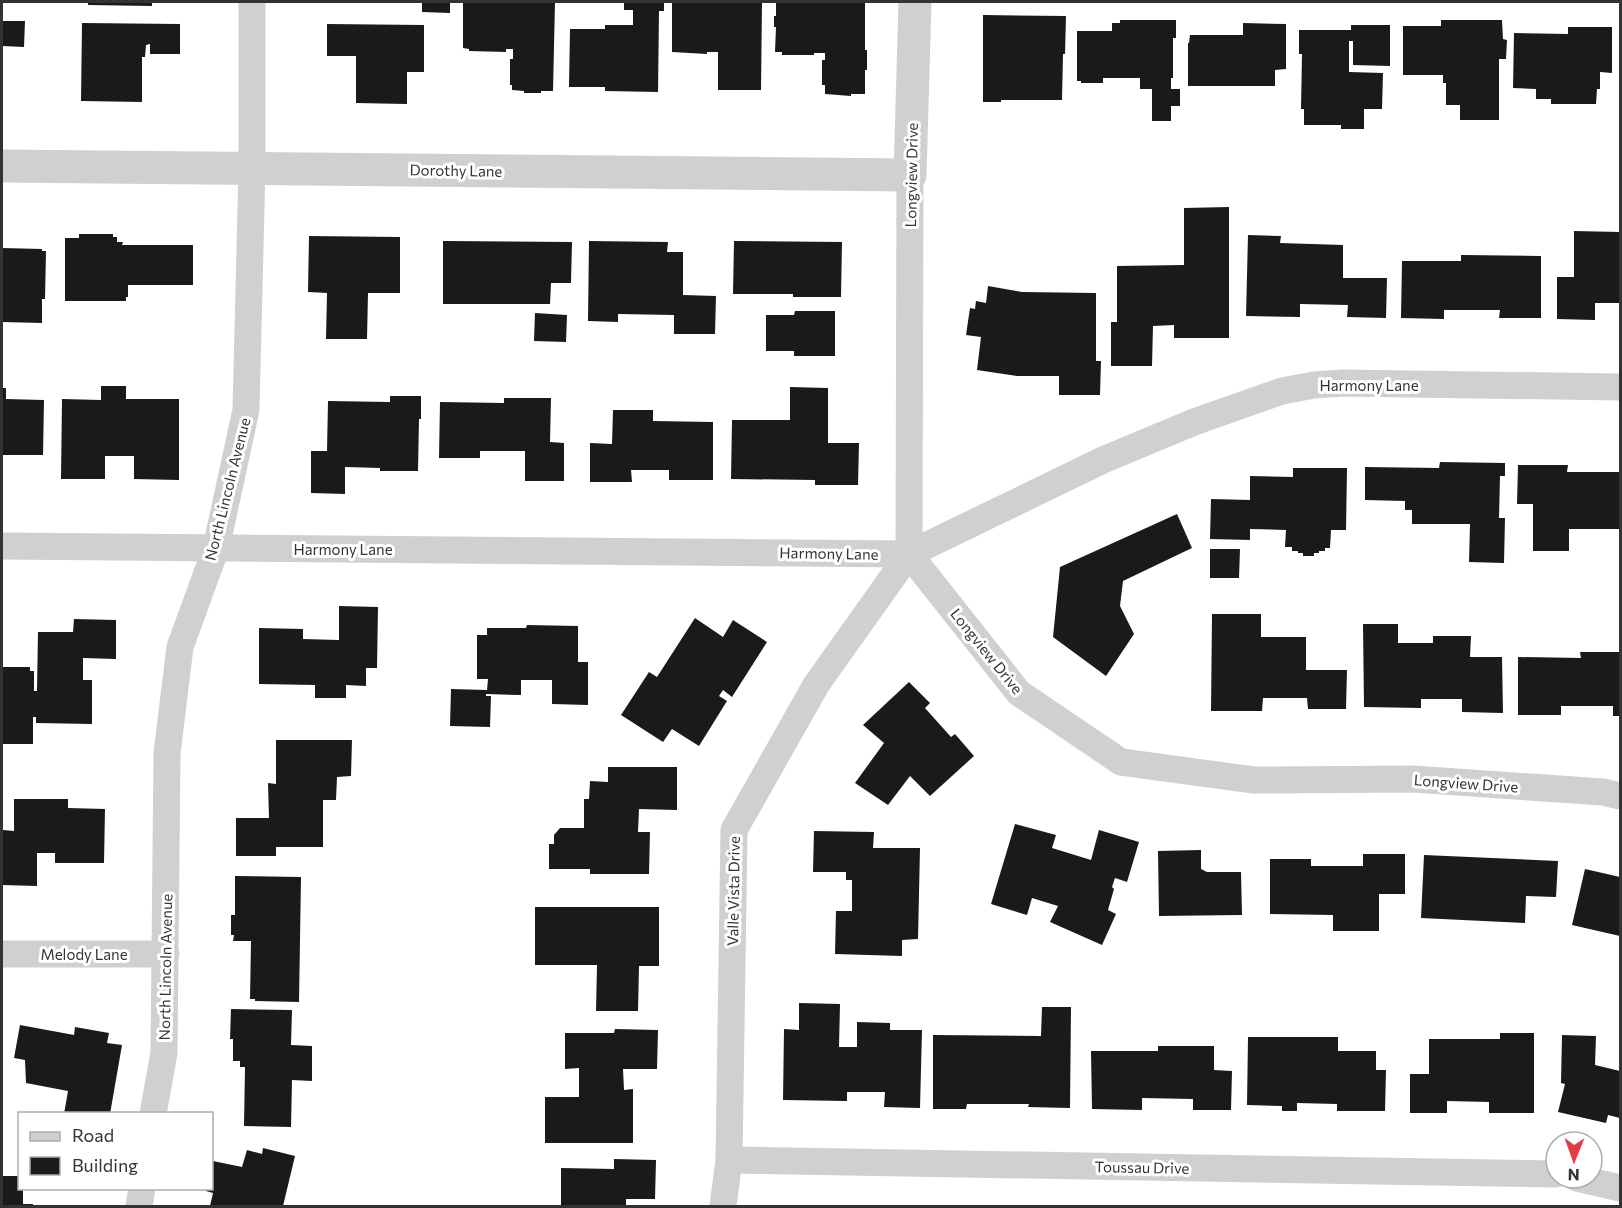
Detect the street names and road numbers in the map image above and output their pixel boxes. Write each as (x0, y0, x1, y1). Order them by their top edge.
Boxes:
street label: Longview Drive (901, 122, 921, 227)
street label: Dorothy Lane (409, 160, 503, 180)
street label: Harmony Lane (1319, 376, 1419, 394)
street label: North Lincoln Avenue (201, 416, 253, 562)
street label: Harmony Lane (293, 540, 393, 558)
street label: Harmony Lane (779, 543, 879, 563)
street label: Longview Drive (947, 605, 1027, 697)
street label: Longview Drive (1413, 770, 1519, 796)
street label: Valle Vista Drive (723, 836, 743, 946)
street label: North Lincoln Avenue (155, 893, 175, 1040)
street label: Melody Lane (40, 945, 128, 963)
street label: Toussau Drive (1094, 1157, 1190, 1177)

